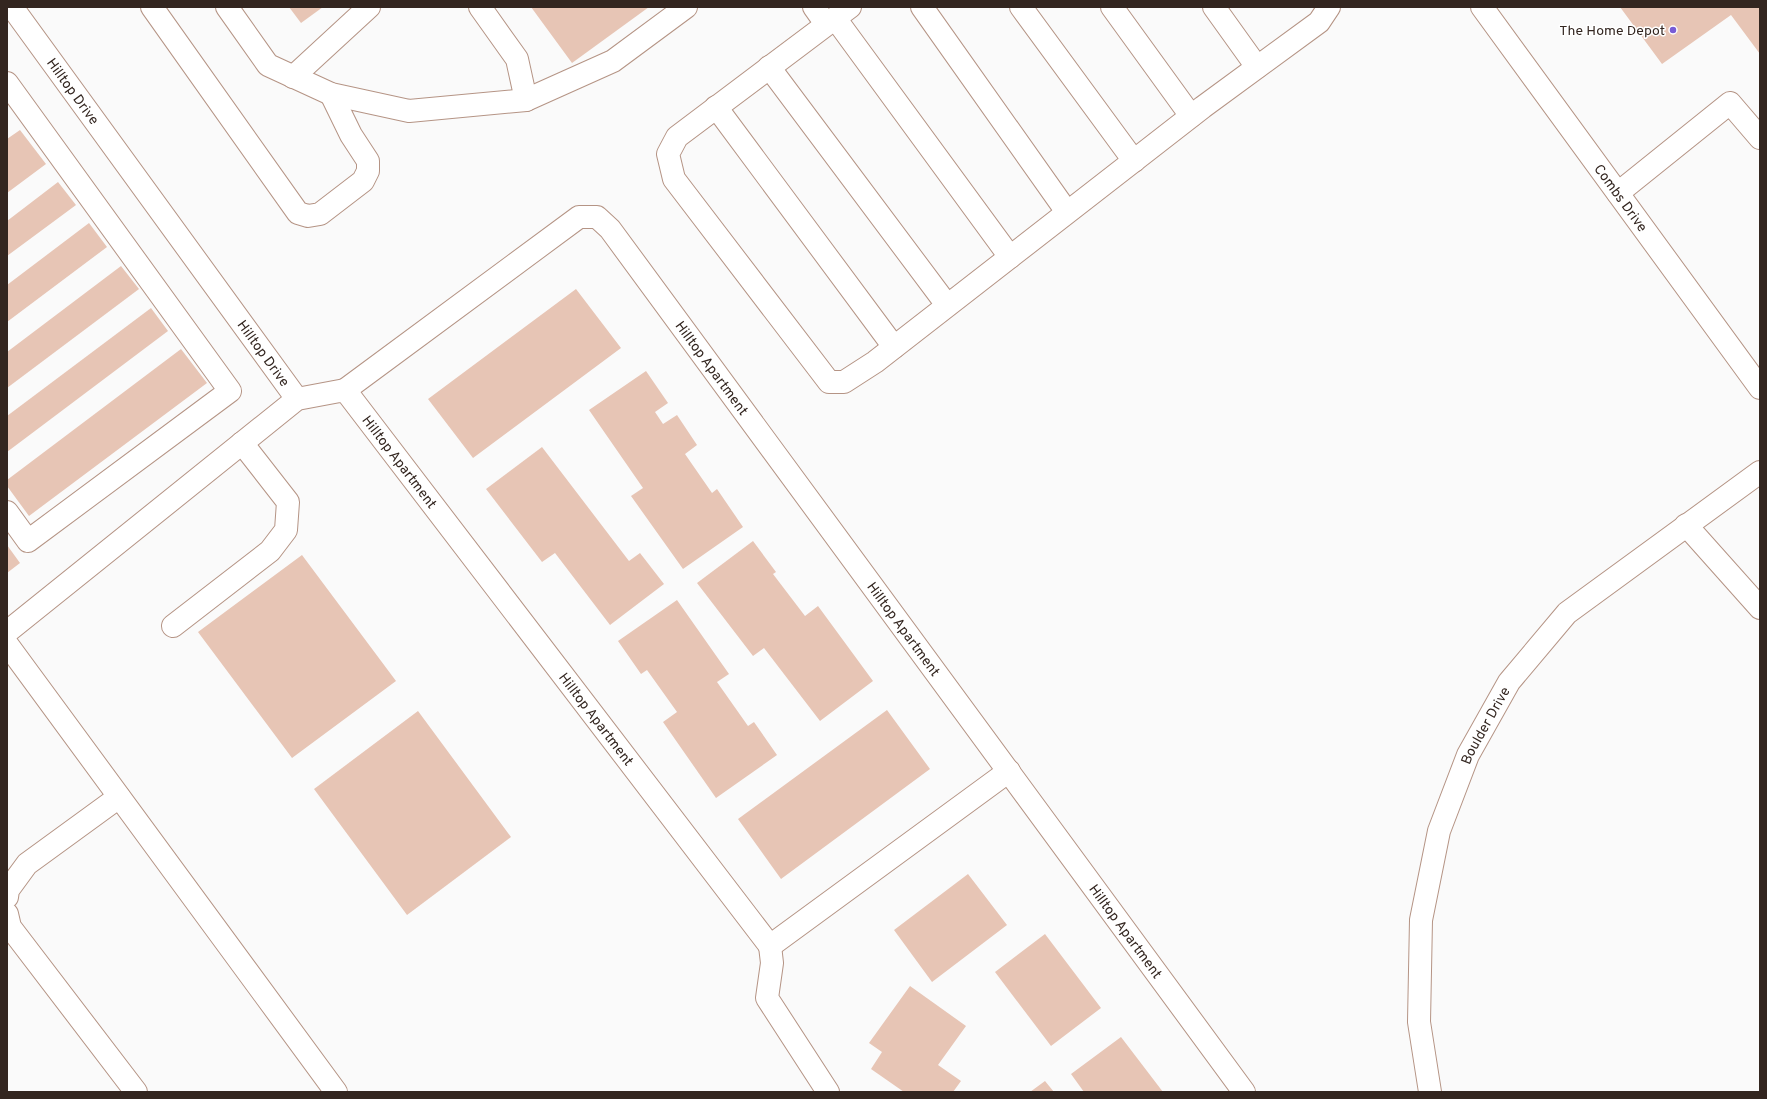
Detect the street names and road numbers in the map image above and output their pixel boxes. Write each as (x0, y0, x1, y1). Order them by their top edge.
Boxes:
street label: Hilltop Drive (42, 55, 102, 129)
street label: Combs Drive (1590, 161, 1650, 236)
street label: Hilltop Drive (233, 317, 292, 391)
street label: Hilltop Apartment (671, 318, 751, 419)
street label: Hilltop Apartment (358, 413, 440, 512)
street label: Hilltop Apartment (862, 579, 943, 680)
street label: Hilltop Apartment (554, 670, 636, 770)
street label: Boulder Drive (1458, 684, 1514, 767)
street label: Hilltop Apartment (1084, 882, 1165, 982)

